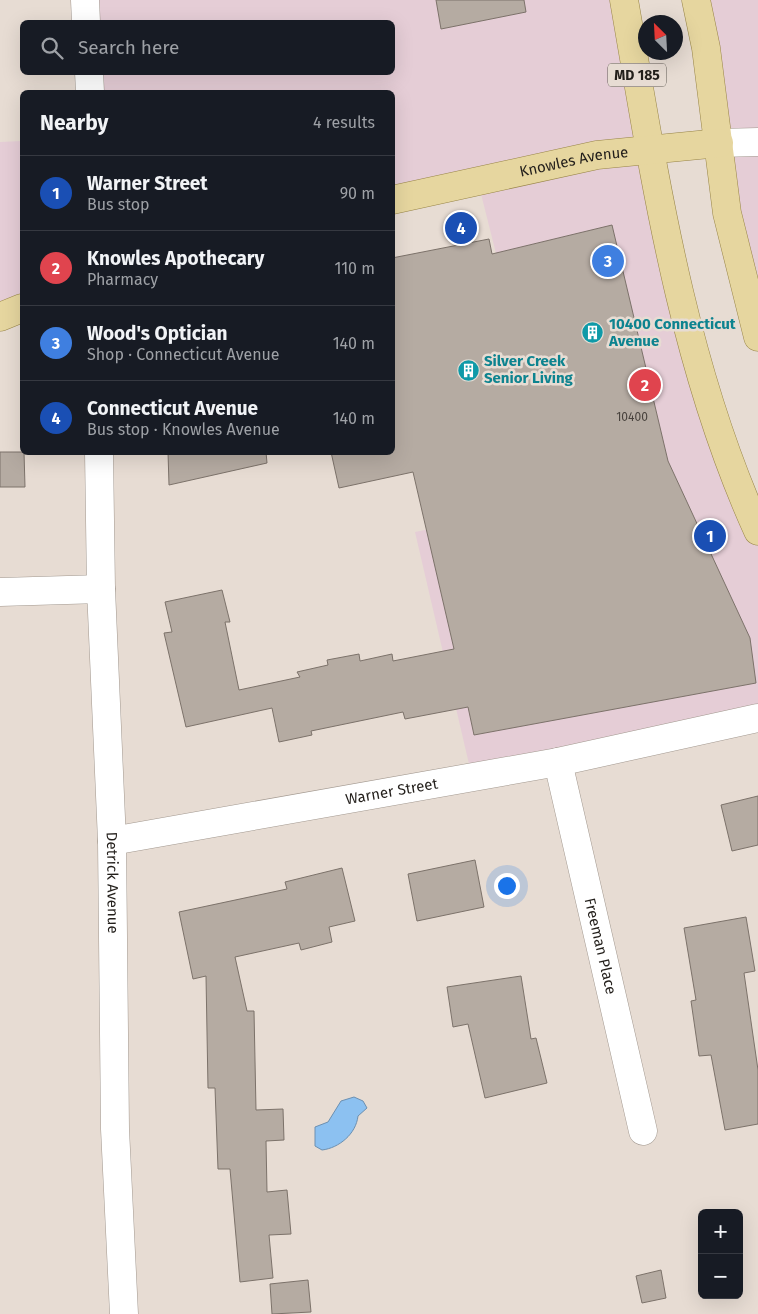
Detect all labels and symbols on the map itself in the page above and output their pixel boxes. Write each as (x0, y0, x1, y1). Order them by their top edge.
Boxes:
north arrow (638, 15, 683, 60)
road number: MD 185 (608, 64, 666, 86)
street label: Knowles Avenue (518, 143, 629, 181)
pin: 4 (445, 209, 477, 247)
pin: 3 (592, 242, 624, 280)
place label: 10400 Connecticut Avenue (608, 315, 736, 350)
building icon: 10400 Connecticut Avenue (581, 321, 605, 345)
place label: Silver Creek Senior Living (484, 352, 574, 387)
building icon: Silver Creek Senior Living (456, 358, 480, 382)
pin: 2 (629, 366, 661, 404)
house number: 10400 (616, 410, 648, 424)
pin: 1 (694, 517, 726, 555)
street label: Warner Street (344, 774, 440, 808)
street label: Detrick Avenue (103, 831, 122, 934)
your location (494, 873, 520, 899)
street label: Freeman Place (581, 896, 620, 996)

